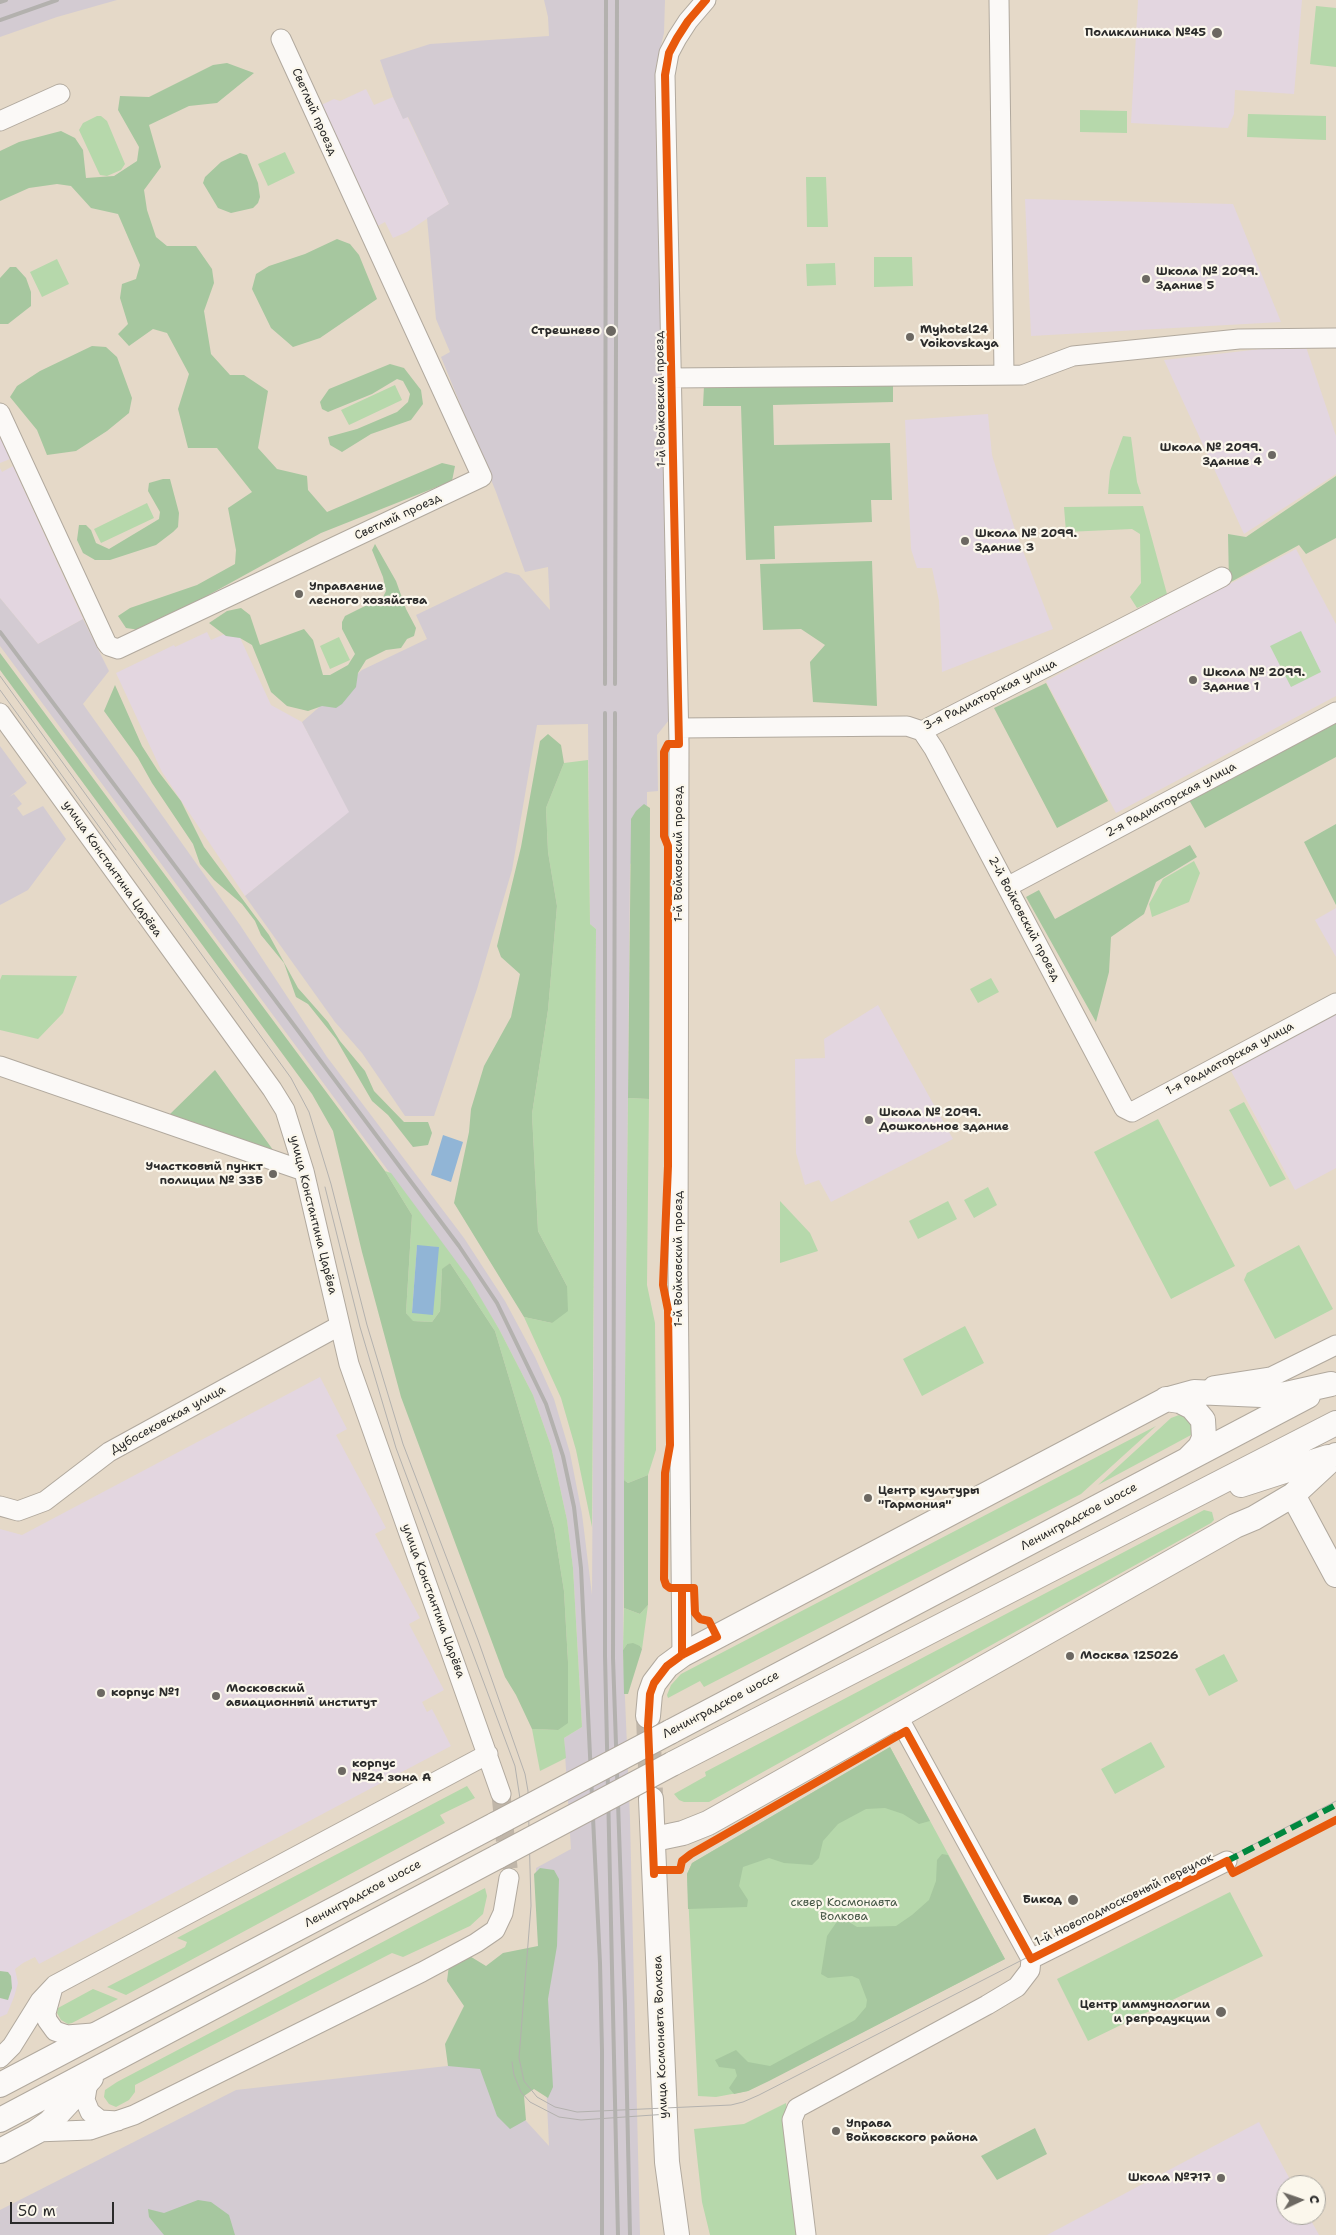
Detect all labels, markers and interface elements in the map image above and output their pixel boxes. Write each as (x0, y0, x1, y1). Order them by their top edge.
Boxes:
place label: Поликлиника №45 (1085, 26, 1206, 40)
marker: Поликлиника №45 (1210, 26, 1224, 40)
street label: Светлый проезд (288, 66, 340, 158)
place label: Школа № 2099. Здание 5 (1156, 265, 1258, 293)
marker: Школа № 2099. Здание 5 (1140, 273, 1152, 285)
place label: Myhotel24 Voikovskaya (920, 323, 999, 351)
place label: Стрешнево (531, 324, 600, 338)
marker: Стрешнево (604, 324, 618, 338)
street label: 1-й Войковский проезд (653, 331, 669, 467)
marker: Myhotel24 Voikovskaya (904, 331, 916, 343)
place label: Школа № 2099. Здание 4 (1160, 441, 1262, 469)
marker: Школа № 2099. Здание 4 (1266, 449, 1278, 461)
street label: Светлый проезд (352, 491, 444, 543)
place label: Школа № 2099. Здание 3 (975, 527, 1077, 555)
marker: Школа № 2099. Здание 3 (959, 535, 971, 547)
place label: Управление лесного хозяйства (309, 580, 427, 608)
marker: Управление лесного хозяйства (293, 588, 305, 600)
street label: 3-я Радиаторская улица (921, 656, 1059, 734)
place label: Школа № 2099. Здание 1 (1203, 666, 1305, 694)
marker: Школа № 2099. Здание 1 (1187, 674, 1199, 686)
street label: 2-я Радиаторская улица (1103, 759, 1239, 841)
street label: 1-й Войковский проезд (672, 786, 686, 922)
street label: улица Константина Царёва (59, 798, 165, 940)
street label: 2-й Войковский проезд (985, 854, 1063, 984)
street label: 1-я Радиаторская улица (1164, 1019, 1296, 1099)
place label: Школа № 2099. Дошкольное здание (879, 1106, 1009, 1134)
marker: Школа № 2099. Дошкольное здание (863, 1114, 875, 1126)
street label: улица Константина Царёва (286, 1134, 340, 1296)
place label: Участковый пункт полиции № 33Б (146, 1160, 263, 1188)
marker: Участковый пункт полиции № 33Б (267, 1168, 279, 1180)
street label: 1-й Войковский проезд (672, 1191, 686, 1327)
street label: Дубосековская улица (108, 1382, 228, 1458)
street label: Ленинградское шоссе (1018, 1480, 1140, 1554)
place label: Центр культуры "Гармония" (878, 1484, 979, 1512)
marker: Центр культуры "Гармония" (862, 1492, 874, 1504)
street label: улица Константина Царёва (398, 1522, 468, 1680)
place label: Москва 125026 (1080, 1649, 1178, 1663)
marker: Москва 125026 (1064, 1650, 1076, 1662)
street label: Ленинградское шоссе (660, 1668, 782, 1742)
place label: Московский авиационный институт (226, 1682, 377, 1710)
place label: корпус №1 (111, 1686, 179, 1700)
marker: корпус №1 (95, 1687, 107, 1699)
marker: Московский авиационный институт (210, 1690, 222, 1702)
place label: корпус №24 зона А (352, 1757, 431, 1785)
marker: корпус №24 зона А (336, 1765, 348, 1777)
street label: 1-й Новоподмосковный переулок (1033, 1850, 1215, 1950)
street label: Ленинградское шоссе (302, 1857, 424, 1931)
place label: Бикод (1023, 1893, 1062, 1907)
marker: Бикод (1066, 1893, 1080, 1907)
park label: сквер Космонавта Волкова (791, 1896, 897, 1924)
street label: улица Космонавта Волкова (651, 1955, 671, 2119)
place label: Центр иммунологии и репродукции (1080, 1998, 1210, 2026)
marker: Центр иммунологии и репродукции (1214, 2005, 1228, 2019)
place label: Управа Войковского района (846, 2117, 978, 2145)
marker: Управа Войковского района (830, 2125, 842, 2137)
place label: Школа №717 (1128, 2171, 1211, 2185)
marker: Школа №717 (1215, 2172, 1227, 2184)
north arrow (1276, 2175, 1326, 2225)
scale bar (12, 2192, 116, 2224)
text: С (1306, 2194, 1324, 2204)
text: 50 m (18, 2201, 56, 2221)

